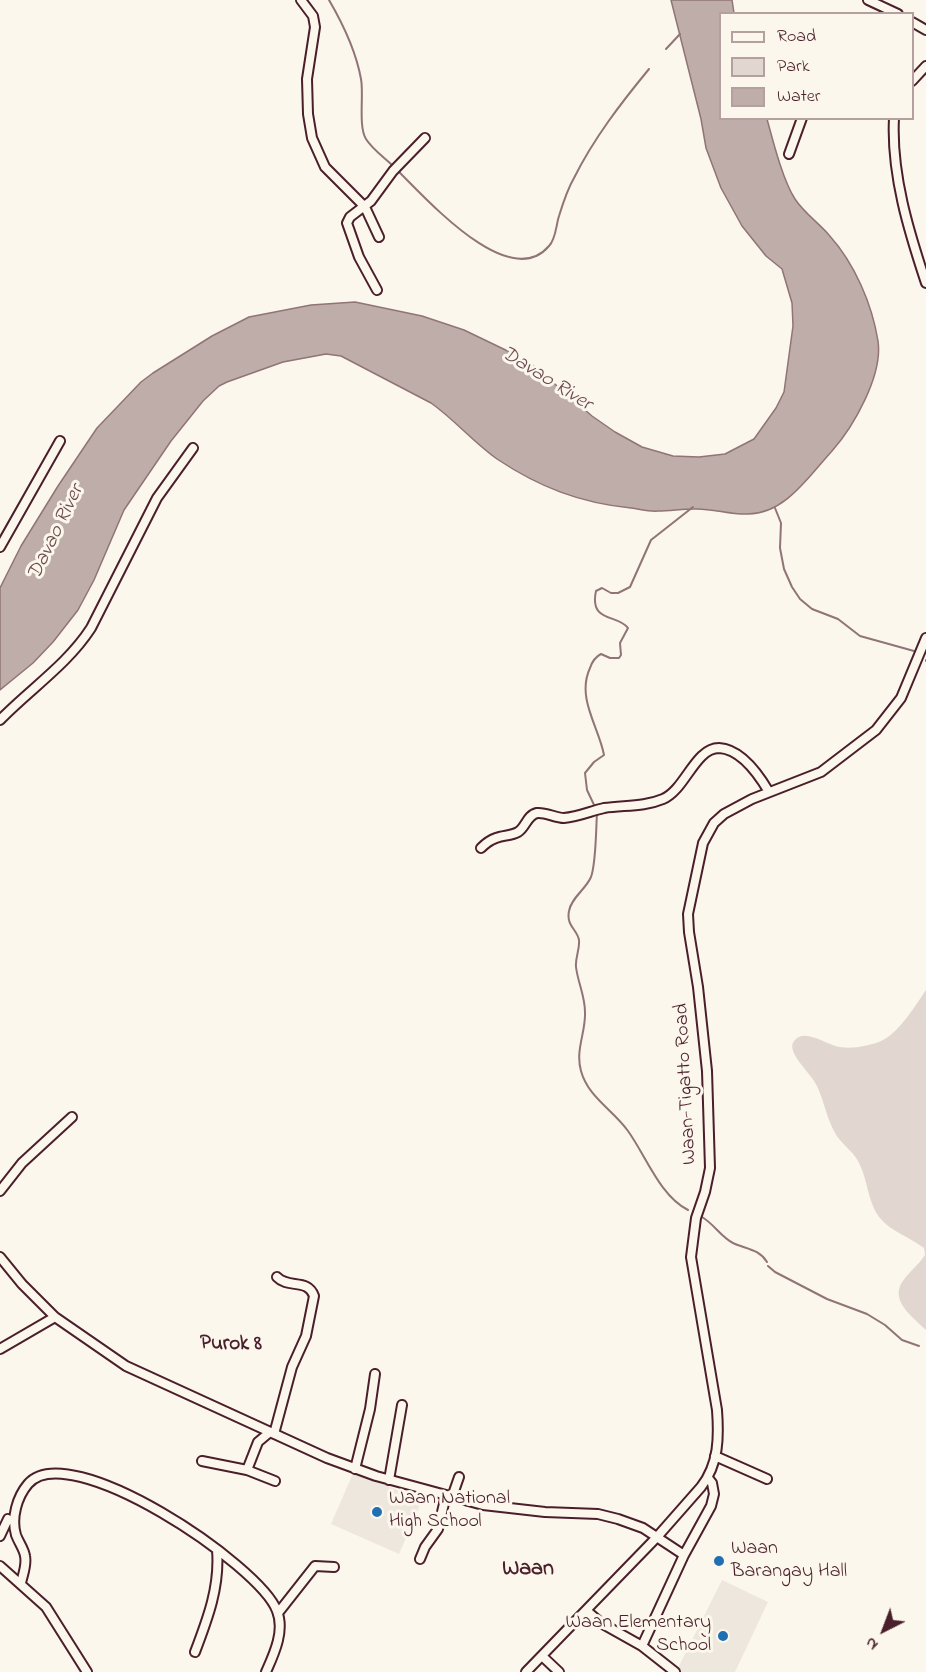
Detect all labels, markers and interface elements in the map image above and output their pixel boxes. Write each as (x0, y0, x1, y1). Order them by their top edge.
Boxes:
legend (719, 12, 914, 120)
text: Road (777, 24, 816, 50)
text: Park (777, 54, 810, 80)
text: Water (777, 84, 820, 110)
water label: Davao River (496, 342, 596, 418)
water label: Davao River (23, 481, 91, 585)
street label: Waan-Tigatto Road (671, 1003, 703, 1165)
district label: Purok 8 (200, 1333, 262, 1359)
place label: Waan National High School (389, 1488, 510, 1535)
marker: Waan National High School (370, 1505, 384, 1519)
place label: Waan Barangay Hall (731, 1538, 847, 1585)
marker: Waan Barangay Hall (712, 1554, 726, 1568)
district label: Waan (502, 1557, 554, 1583)
north arrow (854, 1600, 914, 1660)
place label: Waan Elementary School (565, 1612, 711, 1659)
marker: Waan Elementary School (716, 1629, 730, 1643)
text: N (860, 1631, 884, 1656)

